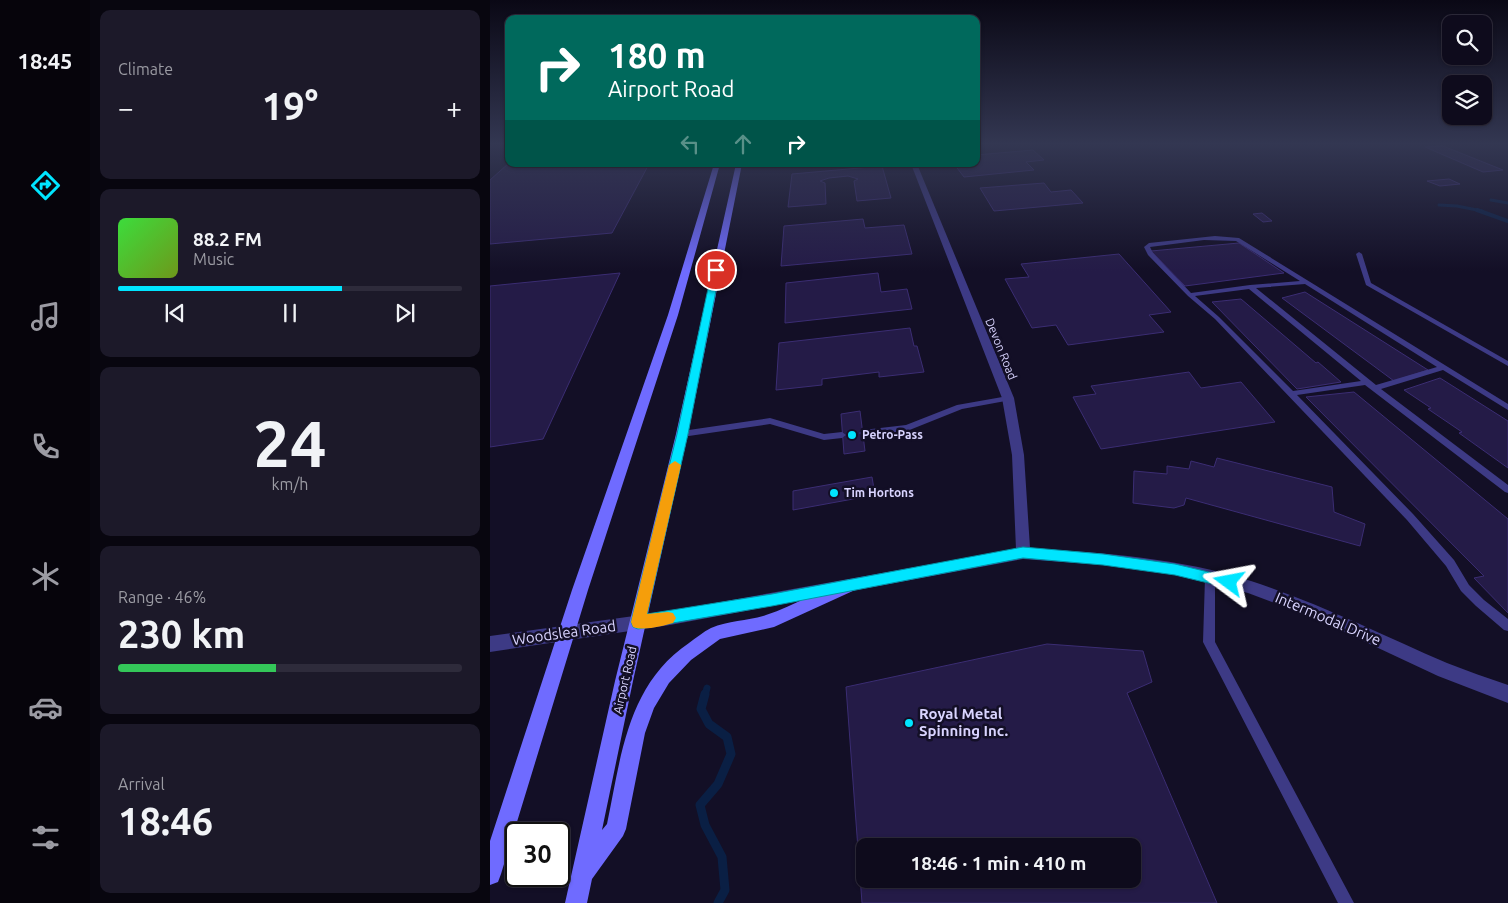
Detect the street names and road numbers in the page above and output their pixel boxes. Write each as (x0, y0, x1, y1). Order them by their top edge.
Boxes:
street label: Devon Road (983, 316, 1020, 381)
street label: Intermodal Drive (1273, 589, 1384, 648)
street label: Woodslea Road (511, 617, 617, 648)
street label: Airport Road (610, 645, 639, 715)

